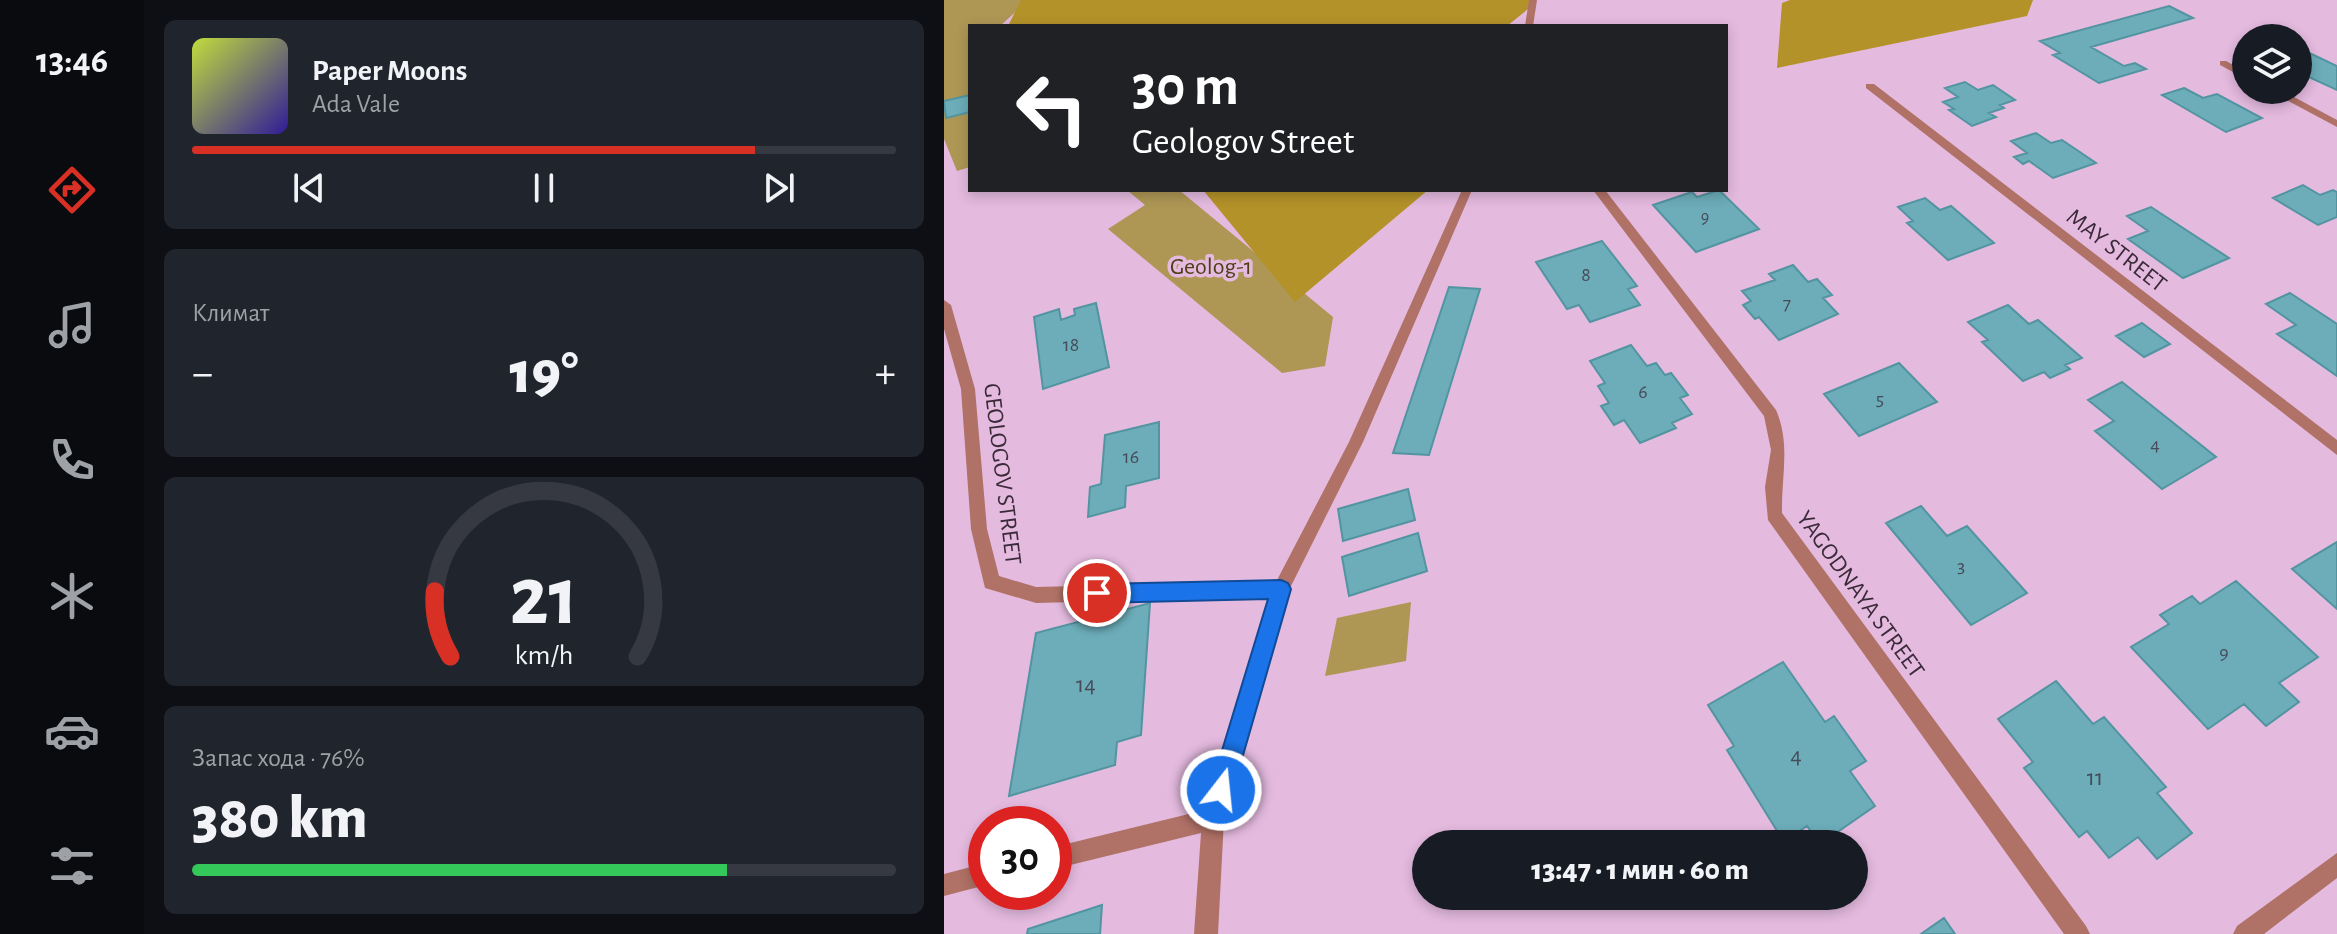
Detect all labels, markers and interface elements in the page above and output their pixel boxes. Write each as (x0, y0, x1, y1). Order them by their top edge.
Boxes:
map controls (2232, 24, 2312, 104)
button: layers (2232, 24, 2312, 104)
text: 13:46 (36, 43, 108, 79)
text: Paper Moons (312, 56, 467, 86)
icon: left (1000, 56, 1104, 160)
text: 30 m (1132, 59, 1239, 115)
text: Ada Vale (312, 91, 400, 117)
text: Geologov Street (1132, 124, 1354, 160)
icon: directions (44, 162, 100, 218)
icon: previous (287, 166, 331, 210)
icon: pause (522, 166, 566, 210)
icon: next (757, 166, 801, 210)
street label: MAY STREET (2062, 205, 2171, 297)
house number: 9 (1701, 209, 1709, 227)
park label: Geolog-1 (1170, 255, 1252, 279)
house number: 8 (1581, 265, 1591, 285)
house number: 7 (1783, 294, 1791, 314)
icon: music (44, 297, 100, 353)
text: Климат (192, 300, 269, 326)
house number: 18 (1063, 335, 1079, 355)
text: 19° (510, 344, 578, 404)
text: − (192, 352, 213, 396)
text: + (875, 352, 896, 396)
street label: GEOLOGOV STREET (979, 382, 1025, 567)
house number: 6 (1638, 382, 1648, 402)
house number: 5 (1876, 389, 1884, 409)
icon: phone (44, 432, 100, 488)
house number: 4 (2150, 435, 2160, 455)
house number: 16 (1123, 447, 1139, 467)
street label: YAGODNAYA STREET (1792, 507, 1929, 683)
text: 21 (509, 556, 579, 640)
house number: 3 (1957, 556, 1965, 576)
pin (1063, 559, 1131, 627)
icon: climate (44, 568, 100, 624)
icon: arrive (1075, 571, 1119, 615)
text: km/h (515, 641, 573, 670)
house number: 9 (2219, 643, 2229, 663)
house number: 14 (1076, 673, 1096, 697)
icon: car (44, 703, 100, 759)
house number: 4 (1790, 744, 1802, 768)
text: Запас хода · 76% (192, 745, 365, 771)
position arrow (1179, 748, 1263, 832)
house number: 11 (2087, 766, 2103, 790)
text: 380 km (192, 789, 368, 849)
speed limit sign: 30 (968, 806, 1072, 910)
icon: filters (44, 838, 100, 894)
text: 13:47 · 1 мин · 60 m (1531, 855, 1749, 885)

